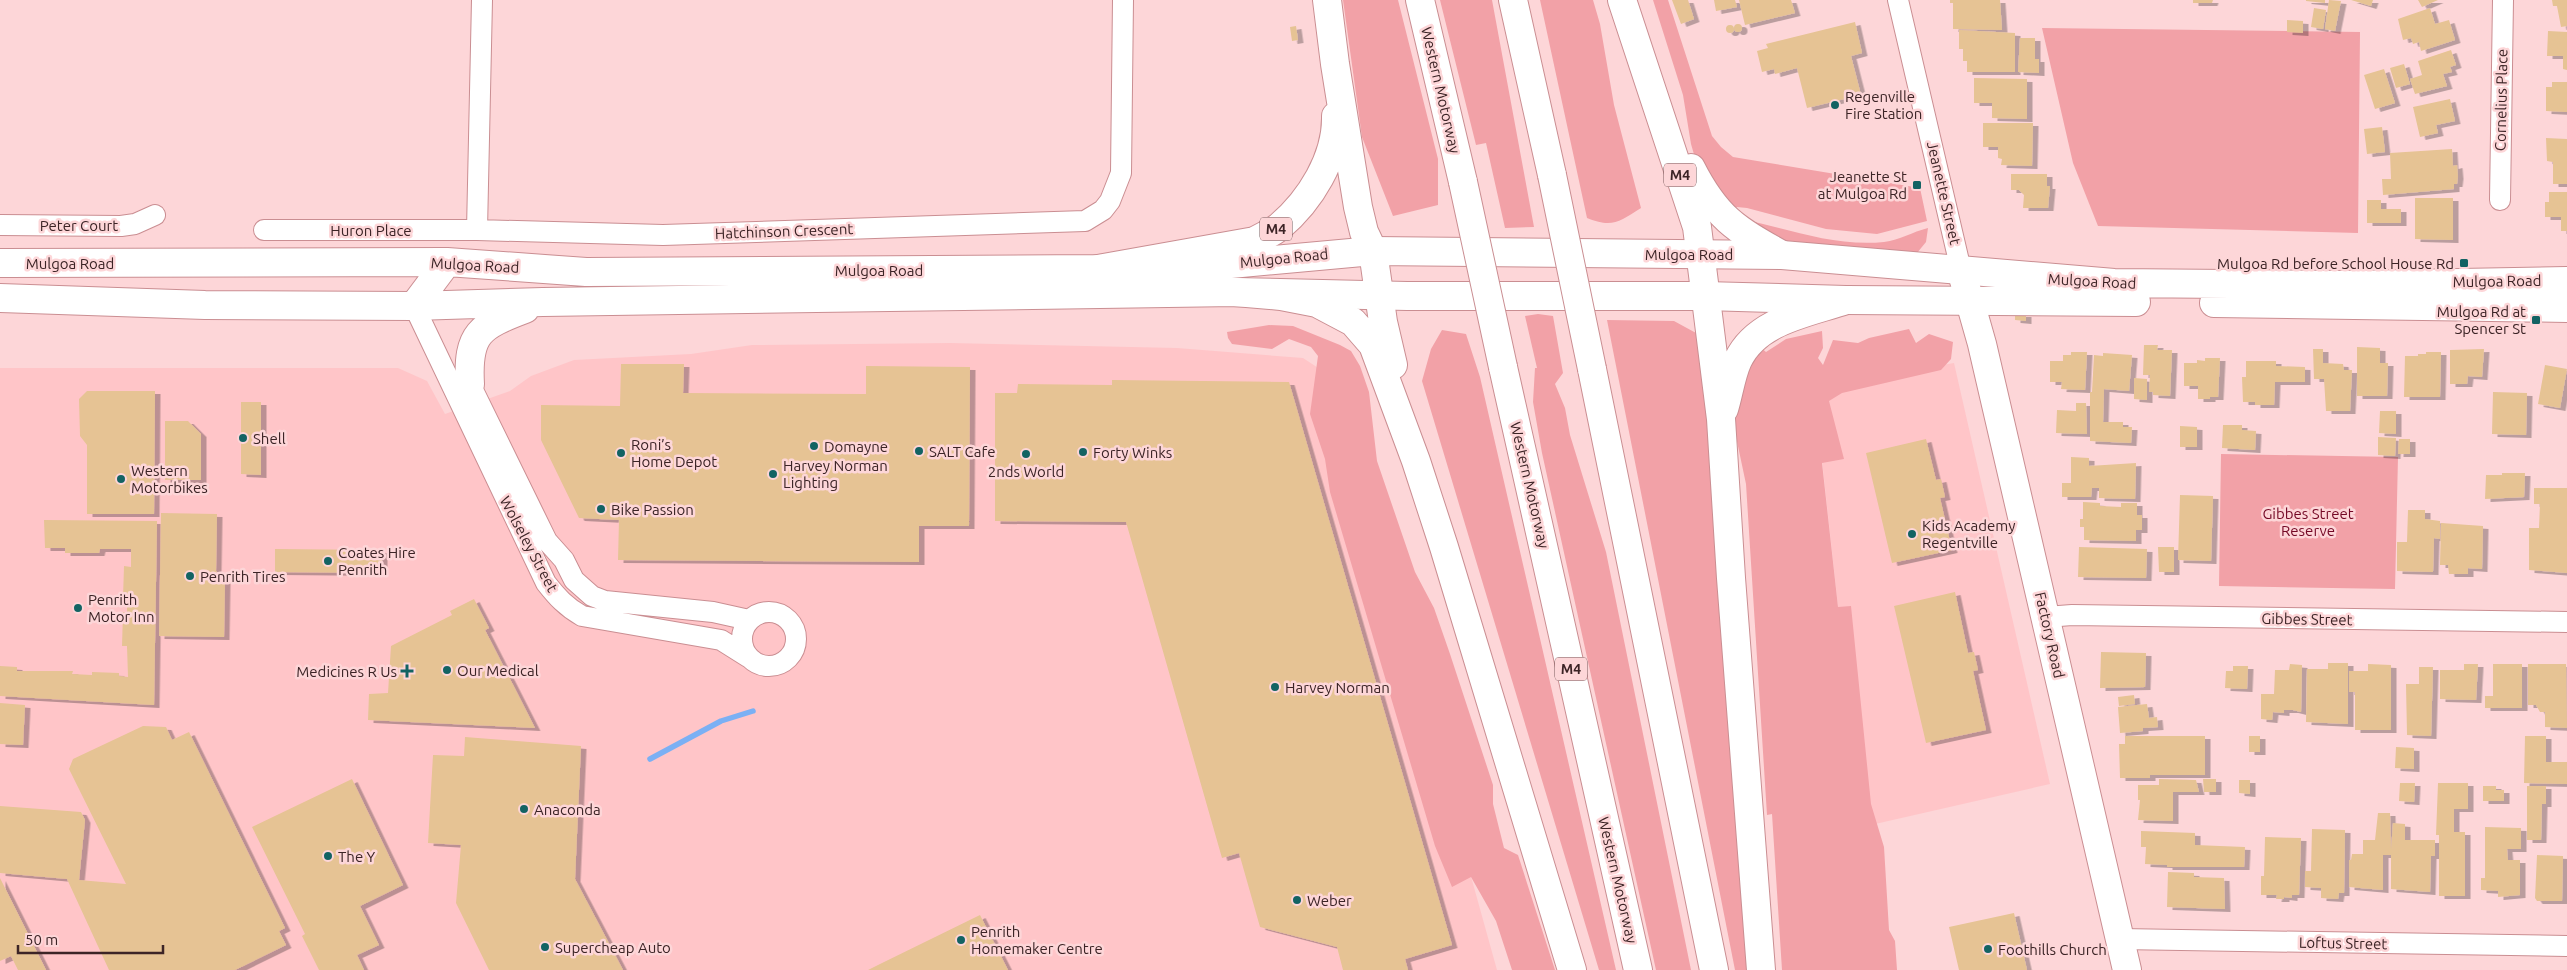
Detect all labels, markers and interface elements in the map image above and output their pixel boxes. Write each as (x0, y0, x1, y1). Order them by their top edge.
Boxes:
street label: Western Motorway (1418, 25, 1464, 155)
street label: Cornelius Place (2492, 49, 2510, 151)
place label: Regenville Fire Station (1845, 88, 1922, 122)
marker: Regenville Fire Station (1829, 99, 1841, 111)
street label: Jeanette Street (1924, 140, 1964, 246)
road number: M4 (1664, 164, 1696, 186)
place label: Jeanette St at Mulgoa Rd (1818, 168, 1907, 202)
marker: Jeanette St at Mulgoa Rd (1911, 179, 1923, 191)
street label: Peter Court (40, 217, 118, 234)
road number: M4 (1260, 218, 1292, 240)
street label: Hatchinson Crescent (715, 220, 854, 242)
street label: Huron Place (330, 222, 412, 239)
street label: Mulgoa Road (1239, 245, 1329, 271)
street label: Mulgoa Road (1645, 246, 1733, 263)
street label: Mulgoa Road (430, 254, 520, 276)
street label: Mulgoa Road (26, 255, 114, 272)
place label: Mulgoa Rd before School House Rd (2217, 255, 2454, 272)
marker: Mulgoa Rd before School House Rd (2458, 257, 2470, 269)
street label: Mulgoa Road (835, 262, 923, 279)
street label: Mulgoa Road (2047, 270, 2137, 292)
street label: Mulgoa Road (2453, 272, 2541, 290)
place label: Mulgoa Rd at Spencer St (2437, 303, 2526, 337)
marker: Mulgoa Rd at Spencer St (2530, 314, 2542, 326)
street label: Western Motorway (1507, 420, 1553, 550)
place label: Shell (253, 430, 286, 447)
marker: Shell (237, 432, 249, 444)
place label: Roni’s Home Depot (631, 436, 717, 470)
place label: Domayne (824, 438, 888, 455)
marker: Domayne (808, 440, 820, 452)
place label: SALT Cafe (929, 443, 995, 460)
place label: Forty Winks (1093, 444, 1172, 461)
marker: SALT Cafe (913, 445, 925, 457)
marker: Forty Winks (1077, 446, 1089, 458)
marker: Roni’s Home Depot (615, 447, 627, 459)
marker: 2nds World (1020, 448, 1032, 460)
place label: Harvey Norman Lighting (783, 457, 888, 491)
place label: Western Motorbikes (131, 462, 208, 496)
place label: 2nds World (988, 463, 1064, 480)
marker: Harvey Norman Lighting (767, 468, 779, 480)
marker: Western Motorbikes (115, 473, 127, 485)
street label: Wolseley Street (497, 493, 561, 595)
place label: Bike Passion (611, 501, 694, 518)
marker: Bike Passion (595, 503, 607, 515)
park label: Gibbes Street Reserve (2262, 505, 2354, 539)
place label: Kids Academy Regentville (1922, 517, 2015, 551)
marker: Kids Academy Regentville (1906, 528, 1918, 540)
place label: Coates Hire Penrith (338, 544, 416, 578)
marker: Coates Hire Penrith (322, 555, 334, 567)
place label: Penrith Tires (200, 568, 286, 585)
marker: Penrith Tires (184, 570, 196, 582)
street label: Factory Road (2032, 590, 2068, 680)
place label: Penrith Motor Inn (88, 591, 155, 625)
marker: Penrith Motor Inn (72, 602, 84, 614)
street label: Gibbes Street (2261, 610, 2353, 628)
road number: M4 (1555, 658, 1587, 681)
place label: Our Medical (457, 662, 539, 679)
place label: Medicines R Us (296, 663, 397, 680)
marker: Our Medical (441, 664, 453, 676)
marker: Medicines R Us (401, 665, 413, 677)
place label: Harvey Norman (1285, 679, 1390, 696)
marker: Harvey Norman (1269, 681, 1281, 693)
place label: Anaconda (534, 801, 601, 818)
marker: Anaconda (518, 803, 530, 815)
street label: Western Motorway (1595, 815, 1641, 945)
place label: The Y (338, 848, 376, 865)
marker: The Y (322, 850, 334, 862)
place label: Weber (1307, 892, 1352, 909)
marker: Weber (1291, 894, 1303, 906)
scale bar (18, 922, 162, 954)
place label: Penrith Homemaker Centre (971, 923, 1103, 957)
text: 50 m (25, 931, 58, 948)
marker: Penrith Homemaker Centre (955, 934, 967, 946)
street label: Loftus Street (2299, 934, 2387, 952)
place label: Supercheap Auto (555, 939, 671, 956)
marker: Supercheap Auto (539, 941, 551, 953)
place label: Foothills Church (1998, 941, 2107, 958)
marker: Foothills Church (1982, 943, 1994, 955)

